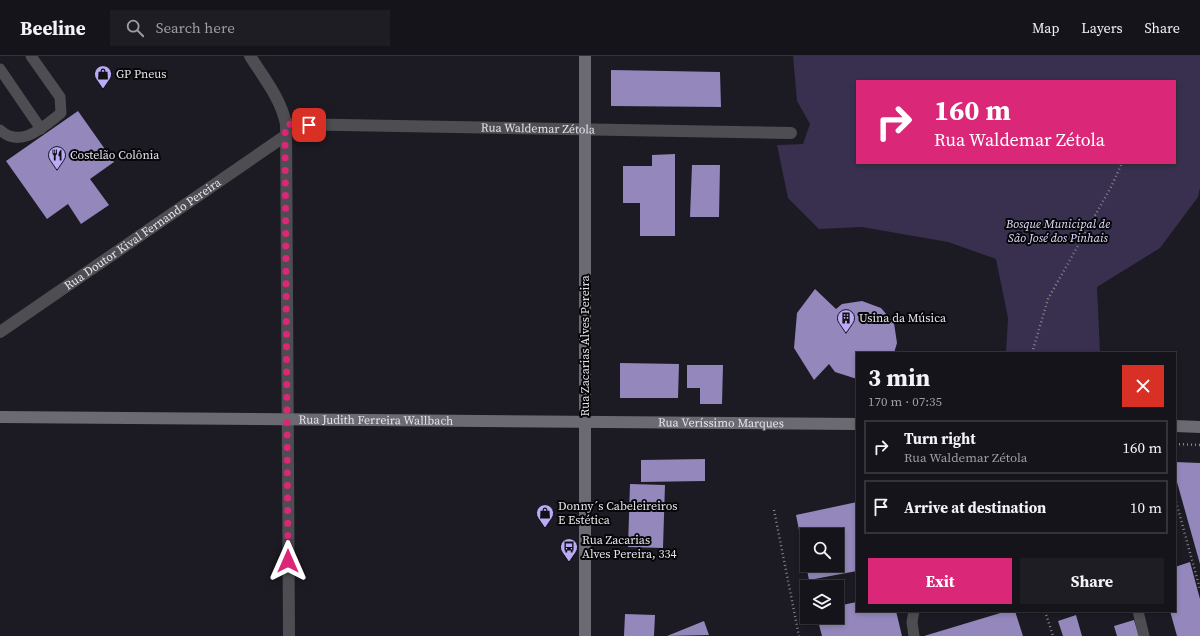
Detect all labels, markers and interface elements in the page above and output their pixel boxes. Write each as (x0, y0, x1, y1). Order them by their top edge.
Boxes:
search box (110, 10, 390, 46)
text: Beeline (20, 15, 86, 41)
icon: search (124, 17, 146, 39)
text: Search here (156, 17, 235, 38)
text: Map (1032, 18, 1059, 38)
text: Layers (1081, 18, 1123, 38)
text: Share (1145, 18, 1180, 38)
shop icon: GP Pneus (93, 64, 113, 89)
place label: GP Pneus (116, 66, 166, 82)
text: 160 m (934, 91, 1011, 129)
icon: right (868, 96, 920, 148)
pin (292, 108, 326, 142)
icon: arrive (298, 114, 320, 136)
street label: Rua Waldemar Zétola (481, 119, 596, 138)
text: Rua Waldemar Zétola (934, 127, 1105, 152)
restaurant icon: Costelão Colônia (47, 145, 67, 170)
place label: Costelão Colônia (70, 147, 160, 163)
street label: Rua Doutor Kival Fernando Pereira (61, 174, 225, 294)
park label: Bosque Municipal de São José dos Pinhais (1005, 216, 1110, 246)
street label: Rua Zacarias Alves Pereira (577, 275, 593, 417)
building icon: Usina da Música (836, 308, 856, 333)
place label: Usina da Música (859, 310, 947, 326)
text: 3 min (868, 361, 930, 394)
button: close (1122, 365, 1164, 407)
text: 170 m · 07:35 (868, 393, 942, 410)
street label: Rua Judith Ferreira Wallbach (299, 411, 453, 429)
street label: Rua Veríssimo Marques (658, 414, 784, 431)
text: Turn right (904, 428, 976, 449)
icon: right (870, 436, 892, 458)
text: 160 m (1122, 437, 1162, 458)
text: Rua Waldemar Zétola (904, 449, 1027, 466)
icon: arrive (870, 496, 892, 518)
text: Arrive at destination (904, 497, 1046, 518)
text: 10 m (1130, 497, 1162, 518)
place label: Donny´s Cabeleireiros E Estética (558, 498, 678, 528)
shop icon: Donny´s Cabeleireiros E Estética (535, 503, 555, 528)
map controls (800, 528, 844, 624)
button: search (800, 528, 844, 572)
place label: Rua Zacarias Alves Pereira, 334 (582, 532, 676, 562)
bus stop icon: Rua Zacarias Alves Pereira, 334 (559, 537, 579, 562)
position arrow (267, 540, 309, 582)
button: Exit (868, 558, 1012, 604)
button: Share (1020, 558, 1164, 604)
button: layers (800, 580, 844, 624)

